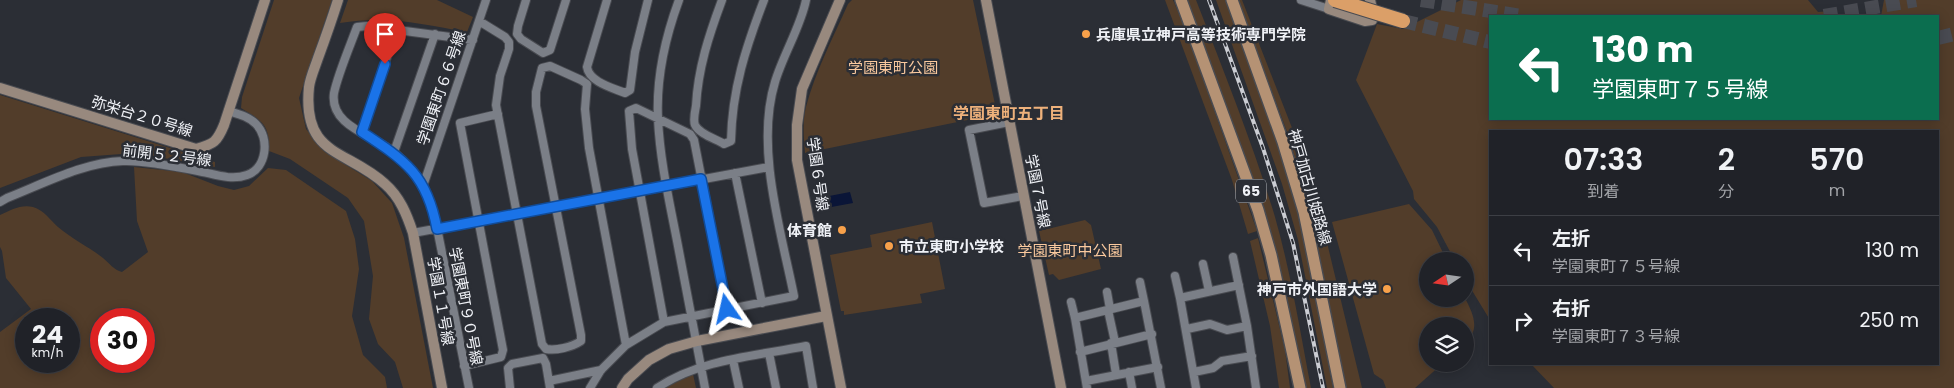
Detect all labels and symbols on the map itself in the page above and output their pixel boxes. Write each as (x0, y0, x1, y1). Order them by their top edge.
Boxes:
pin (364, 13, 406, 64)
place label: 兵庫県立神戸高等技術専門学院 (1096, 24, 1306, 45)
street label: 学園東町６６号線 (412, 28, 470, 148)
marker: 兵庫県立神戸高等技術専門学院 (1080, 28, 1092, 40)
park label: 学園東町公園 (848, 57, 938, 78)
street label: 弥栄台２０号線 (89, 91, 195, 141)
district label: 学園東町五丁目 (953, 102, 1065, 125)
street label: 神戸加古川姫路線 (1283, 126, 1337, 248)
street label: 学園６号線 (802, 135, 834, 213)
street label: 前開５２号線 (121, 139, 213, 171)
street label: 学園７号線 (1021, 152, 1055, 230)
road number: 65 (1236, 180, 1266, 202)
place label: 体育館 (787, 220, 832, 241)
marker: 体育館 (836, 224, 848, 236)
place label: 市立東町小学校 (899, 236, 1004, 257)
marker: 市立東町小学校 (883, 240, 895, 252)
park label: 学園東町中公園 (1017, 240, 1123, 261)
street label: 学園東町９０号線 (444, 245, 488, 367)
north arrow (1419, 252, 1474, 308)
street label: 学園１１号線 (423, 255, 459, 347)
place label: 神戸市外国語大学 (1256, 279, 1377, 300)
position arrow (700, 282, 752, 334)
marker: 神戸市外国語大学 (1381, 283, 1393, 295)
speed limit sign: 30 (90, 308, 155, 373)

